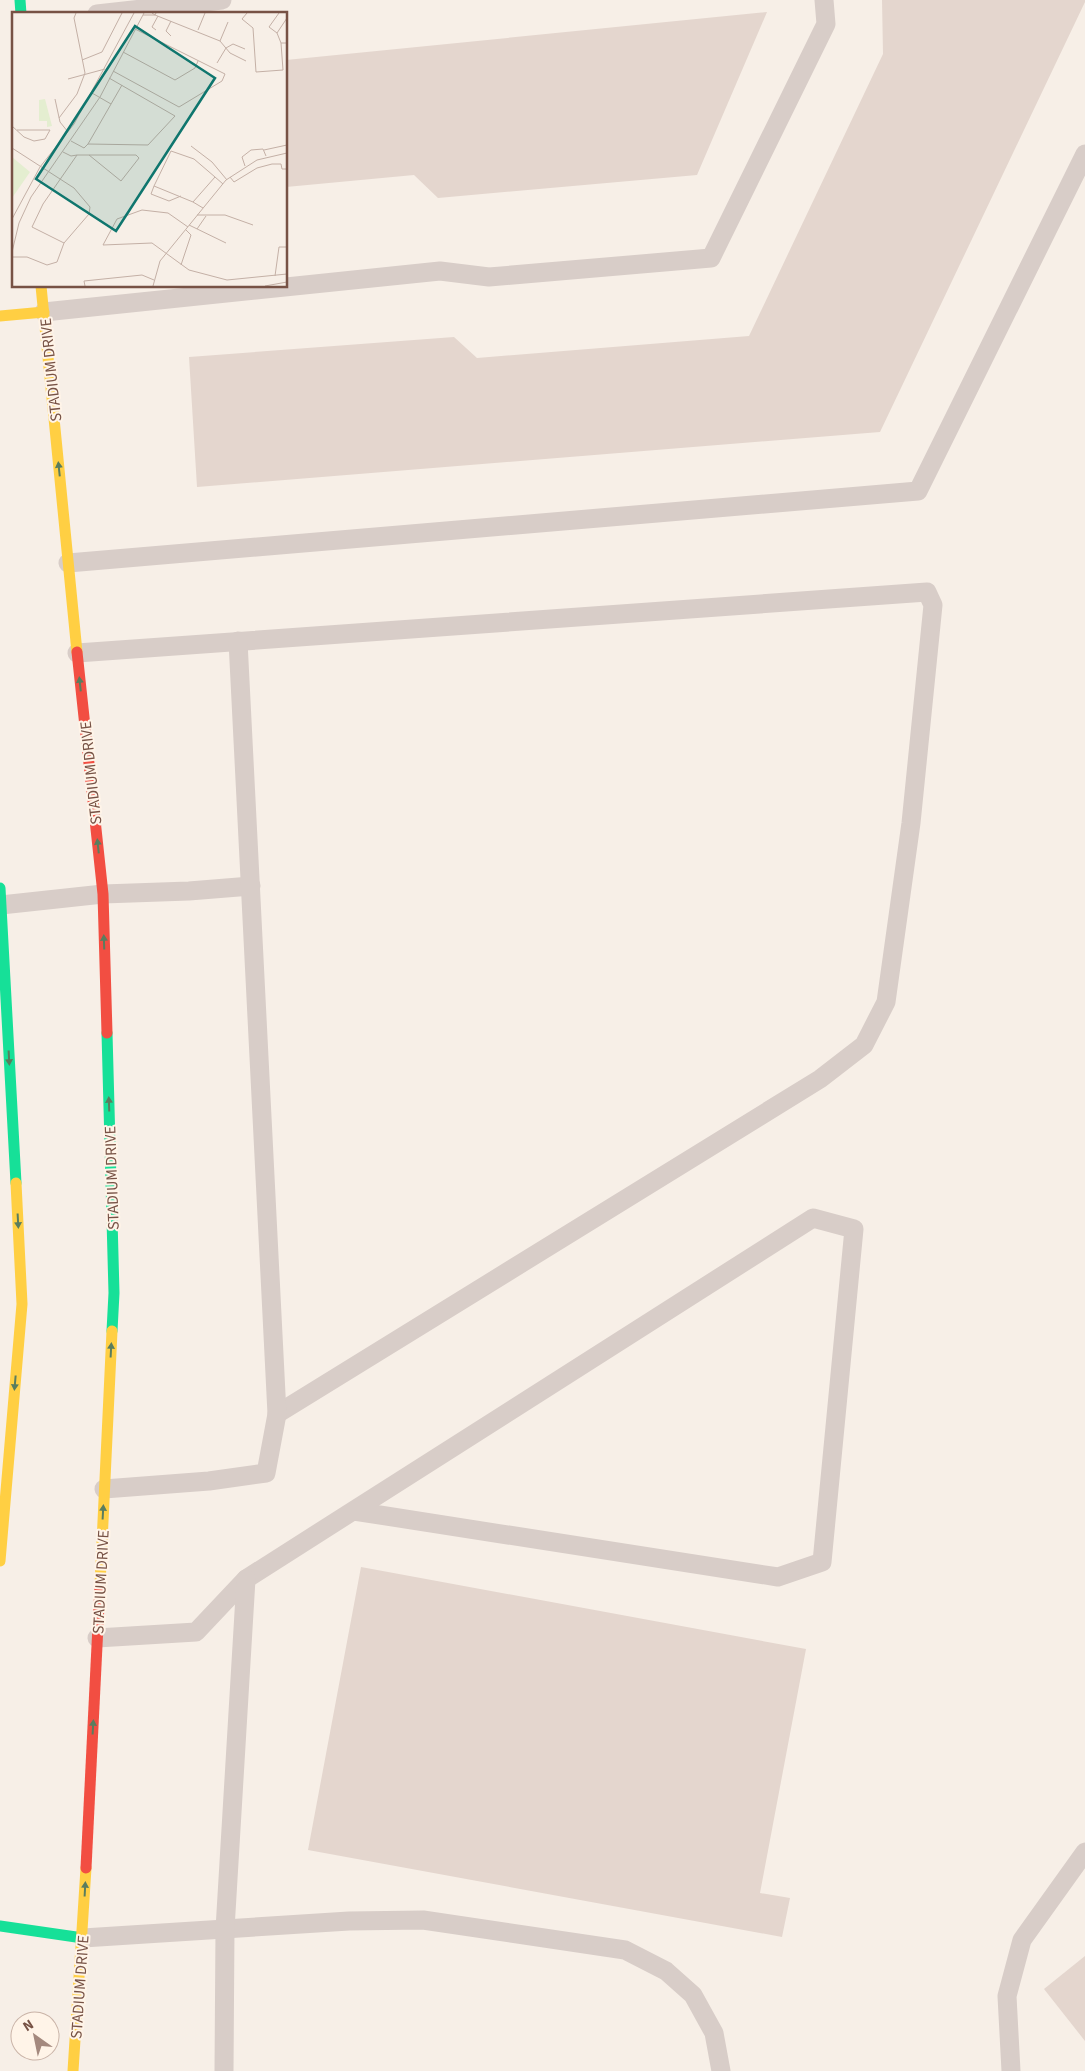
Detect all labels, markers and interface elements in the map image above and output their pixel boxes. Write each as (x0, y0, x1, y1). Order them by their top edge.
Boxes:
inset map (12, 12, 288, 288)
street label: STADIUM DRIVE (35, 317, 67, 423)
one-way arrow (55, 460, 63, 476)
one-way arrow (76, 676, 84, 692)
street label: STADIUM DRIVE (75, 720, 107, 826)
one-way arrow (94, 837, 102, 853)
one-way arrow (100, 934, 108, 950)
one-way arrow (6, 1051, 14, 1067)
one-way arrow (104, 1096, 112, 1112)
street label: STADIUM DRIVE (99, 1126, 125, 1230)
one-way arrow (14, 1213, 22, 1229)
one-way arrow (107, 1341, 115, 1357)
one-way arrow (11, 1375, 19, 1391)
one-way arrow (100, 1504, 108, 1520)
street label: STADIUM DRIVE (87, 1530, 115, 1634)
one-way arrow (89, 1719, 97, 1735)
one-way arrow (81, 1881, 89, 1897)
street label: STADIUM DRIVE (65, 1934, 95, 2040)
north arrow (10, 2011, 60, 2061)
text: N (19, 2015, 38, 2037)

